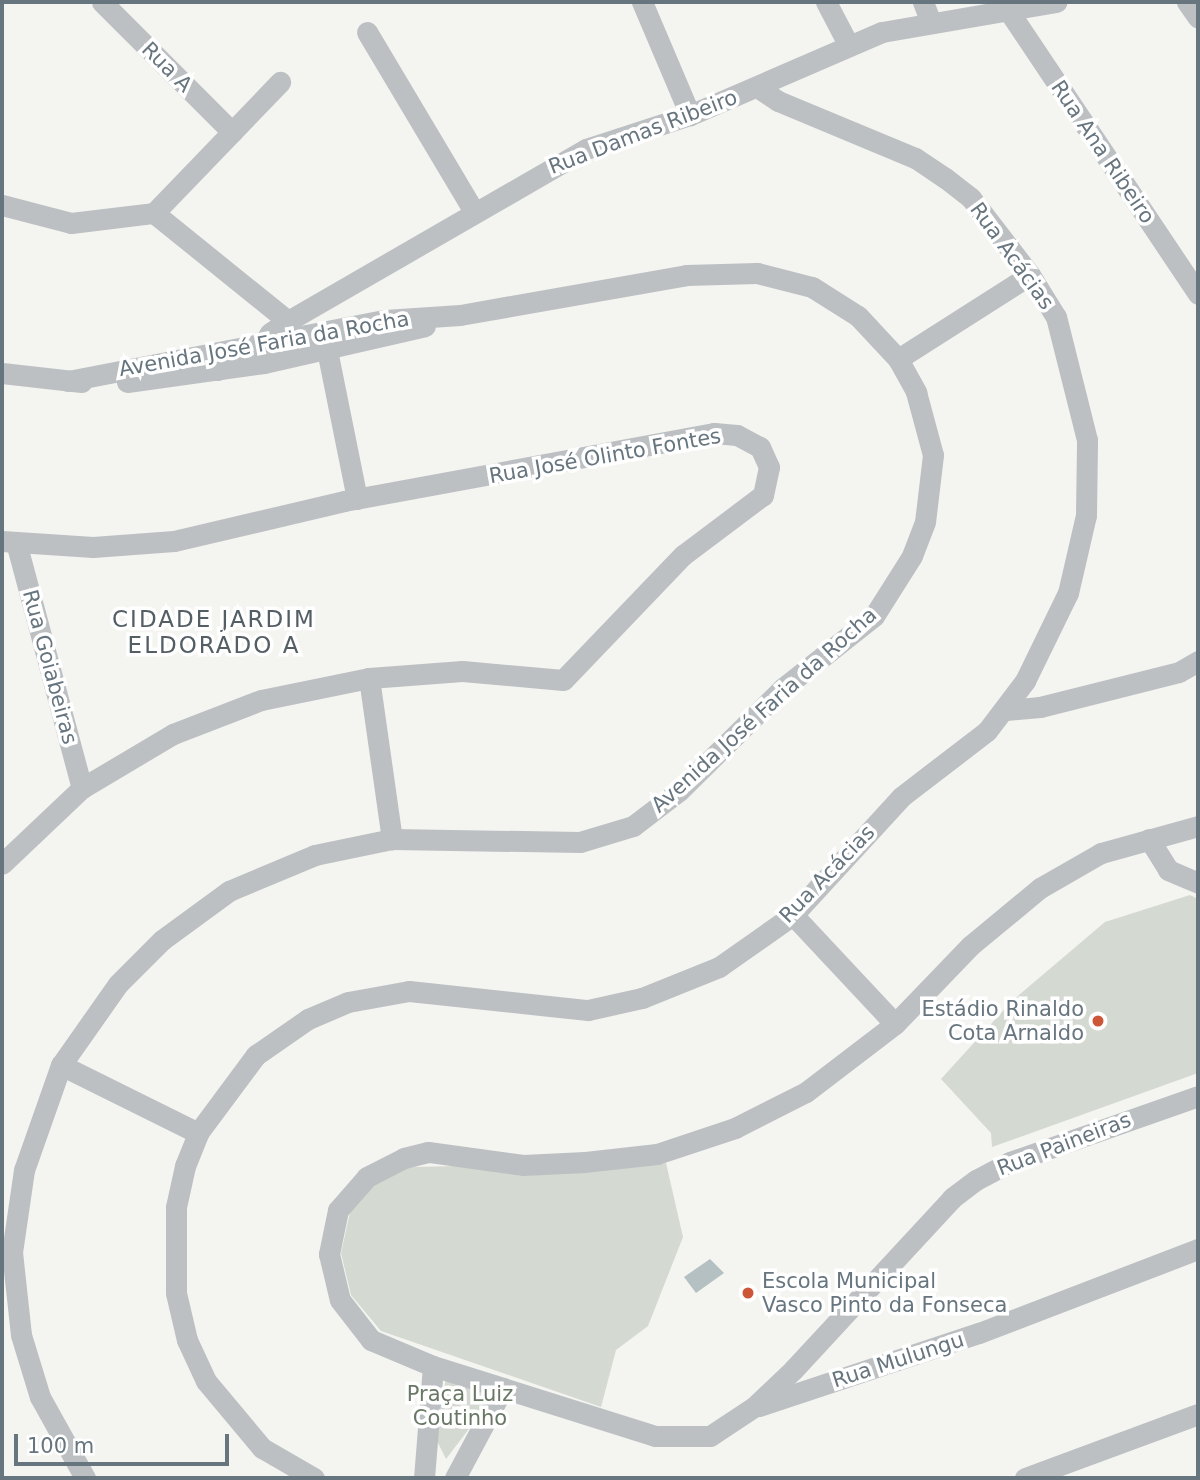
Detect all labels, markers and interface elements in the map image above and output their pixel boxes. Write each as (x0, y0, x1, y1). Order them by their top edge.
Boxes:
street label: Rua A (137, 37, 197, 97)
street label: Rua Ana Ribeiro (1046, 76, 1160, 228)
street label: Rua Damas Ribeiro (545, 84, 741, 180)
street label: Rua Acácias (965, 198, 1059, 314)
street label: Avenida José Faria da Rocha (117, 306, 411, 382)
street label: Rua José Olinto Fontes (487, 423, 723, 489)
street label: Rua Goiabeiras (17, 587, 83, 747)
street label: Avenida José Faria da Rocha (646, 602, 882, 818)
district label: CIDADE JARDIM ELDORADO A (114, 605, 314, 659)
street label: Rua Acácias (774, 820, 880, 928)
place label: Estádio Rinaldo Cota Arnaldo (921, 996, 1084, 1046)
marker: Estádio Rinaldo Cota Arnaldo (1090, 1013, 1106, 1029)
street label: Rua Paineiras (993, 1107, 1135, 1181)
place label: Escola Municipal Vasco Pinto da Fonseca (762, 1268, 1007, 1318)
marker: Escola Municipal Vasco Pinto da Fonseca (740, 1285, 756, 1301)
street label: Rua Mulungu (829, 1327, 967, 1393)
park label: Praça Luiz Coutinho (407, 1381, 513, 1431)
scale bar (18, 1420, 233, 1464)
text: 100 m (27, 1434, 94, 1458)

